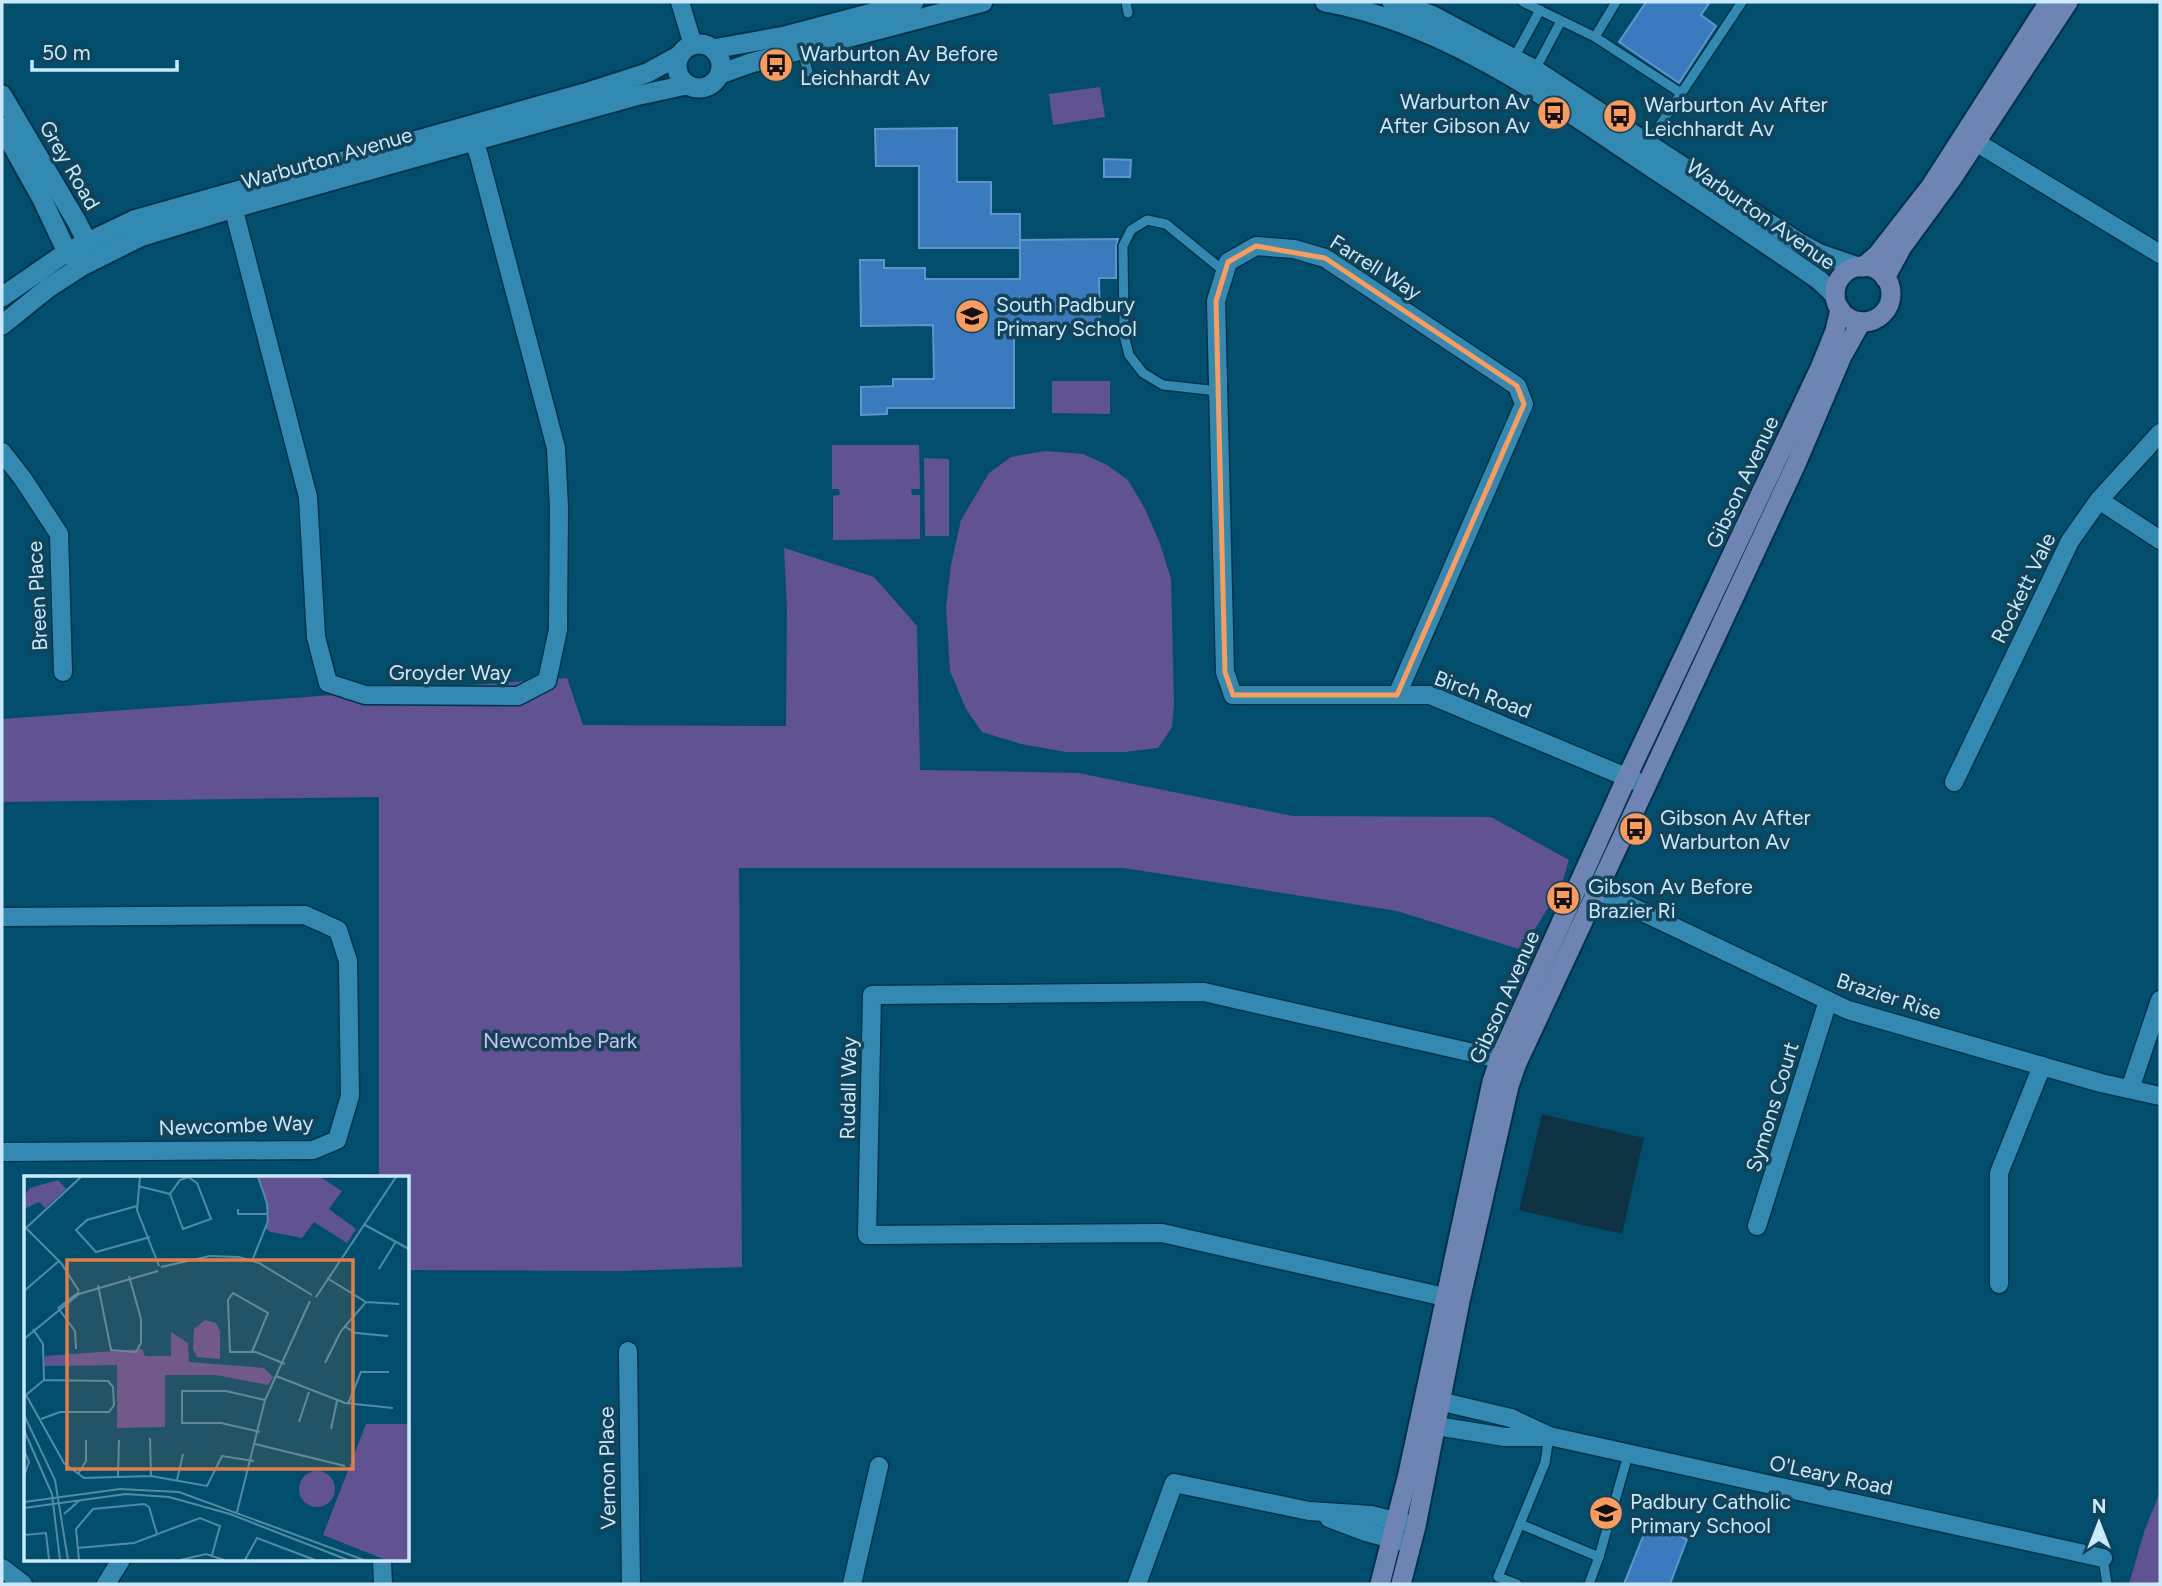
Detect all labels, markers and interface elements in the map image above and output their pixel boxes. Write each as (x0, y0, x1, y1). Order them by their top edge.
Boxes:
scale bar (32, 28, 177, 72)
text: 50 m (42, 40, 91, 65)
place label: Warburton Av Before Leichhardt Av (800, 41, 998, 90)
bus stop icon: Warburton Av Before Leichhardt Av (757, 46, 795, 84)
place label: Warburton Av After Gibson Av (1379, 89, 1530, 138)
place label: Warburton Av After Leichhardt Av (1644, 92, 1828, 141)
bus stop icon: Warburton Av After Gibson Av (1535, 94, 1573, 132)
bus stop icon: Warburton Av After Leichhardt Av (1601, 97, 1639, 135)
street label: Grey Road (34, 116, 106, 214)
street label: Warburton Avenue (239, 122, 415, 194)
street label: Warburton Avenue (1682, 153, 1840, 275)
street label: Farrell Way (1326, 229, 1426, 305)
place label: South Padbury Primary School (996, 292, 1137, 341)
school or university icon: South Padbury Primary School (953, 297, 991, 335)
street label: Gibson Avenue (1700, 412, 1784, 552)
street label: Rockett Vale (1986, 529, 2060, 647)
street label: Breen Place (22, 540, 52, 652)
street label: Groyder Way (389, 660, 511, 685)
street label: Birch Road (1431, 665, 1535, 723)
place label: Gibson Av After Warburton Av (1660, 805, 1811, 854)
bus stop icon: Gibson Av After Warburton Av (1617, 810, 1655, 848)
place label: Gibson Av Before Brazier Ri (1588, 874, 1753, 923)
bus stop icon: Gibson Av Before Brazier Ri (1544, 879, 1582, 917)
street label: Gibson Avenue (1463, 927, 1545, 1067)
street label: Brazier Rise (1833, 967, 1945, 1025)
park label: Newcombe Park (483, 1028, 638, 1053)
street label: Rudall Way (835, 1036, 861, 1140)
street label: Symons Court (1740, 1039, 1804, 1175)
street label: Newcombe Way (158, 1110, 314, 1140)
inset map (24, 1176, 410, 1562)
street label: Vernon Place (593, 1406, 621, 1530)
street label: O'Leary Road (1767, 1450, 1895, 1500)
north arrow (2064, 1488, 2134, 1558)
place label: Padbury Catholic Primary School (1630, 1489, 1791, 1538)
school or university icon: Padbury Catholic Primary School (1587, 1494, 1625, 1532)
text: N (2092, 1495, 2106, 1518)

